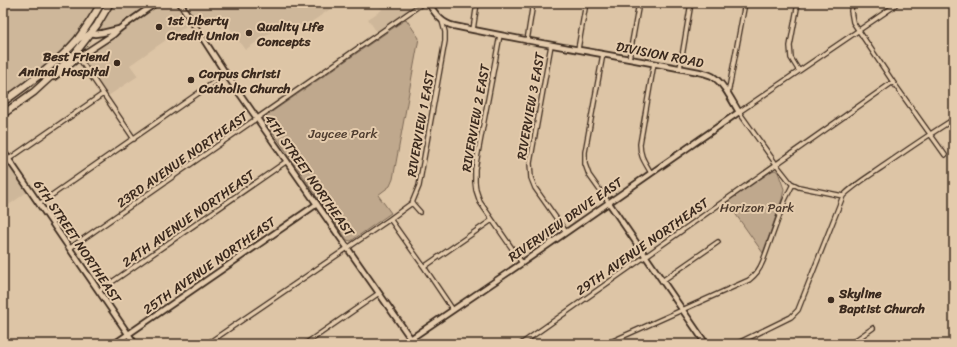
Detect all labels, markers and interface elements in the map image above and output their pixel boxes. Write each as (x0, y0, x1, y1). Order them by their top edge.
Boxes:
place label: 1st Liberty Credit Union (166, 9, 240, 47)
place label: Quality Life Concepts (256, 15, 324, 53)
marker: 1st Liberty Credit Union (154, 22, 164, 32)
marker: Quality Life Concepts (244, 28, 254, 38)
street label: DIVISION ROAD (614, 35, 706, 74)
place label: Best Friend Animal Hospital (18, 45, 110, 83)
street label: RIVERVIEW 3 EAST (510, 50, 551, 162)
marker: Best Friend Animal Hospital (112, 58, 122, 68)
place label: Corpus Christi Catholic Church (198, 62, 291, 100)
street label: RIVERVIEW 2 EAST (455, 62, 496, 174)
street label: RIVERVIEW 1 EAST (400, 69, 441, 179)
marker: Corpus Christi Catholic Church (186, 75, 196, 85)
street label: 23RD AVENUE NORTHEAST (112, 105, 254, 214)
street label: 4TH STREET NORTHEAST (258, 109, 362, 243)
park label: Jaycee Park (308, 122, 378, 145)
street label: 24TH AVENUE NORTHEAST (117, 163, 260, 273)
street label: RIVERVIEW DRIVE EAST (503, 171, 628, 268)
street label: 6TH STREET NORTHEAST (28, 175, 128, 309)
street label: 29TH AVENUE NORTHEAST (571, 191, 714, 301)
park label: Horizon Park (720, 196, 794, 219)
street label: 25TH AVENUE NORTHEAST (138, 210, 281, 320)
place label: Skyline Baptist Church (838, 282, 925, 320)
marker: Skyline Baptist Church (826, 295, 836, 305)

